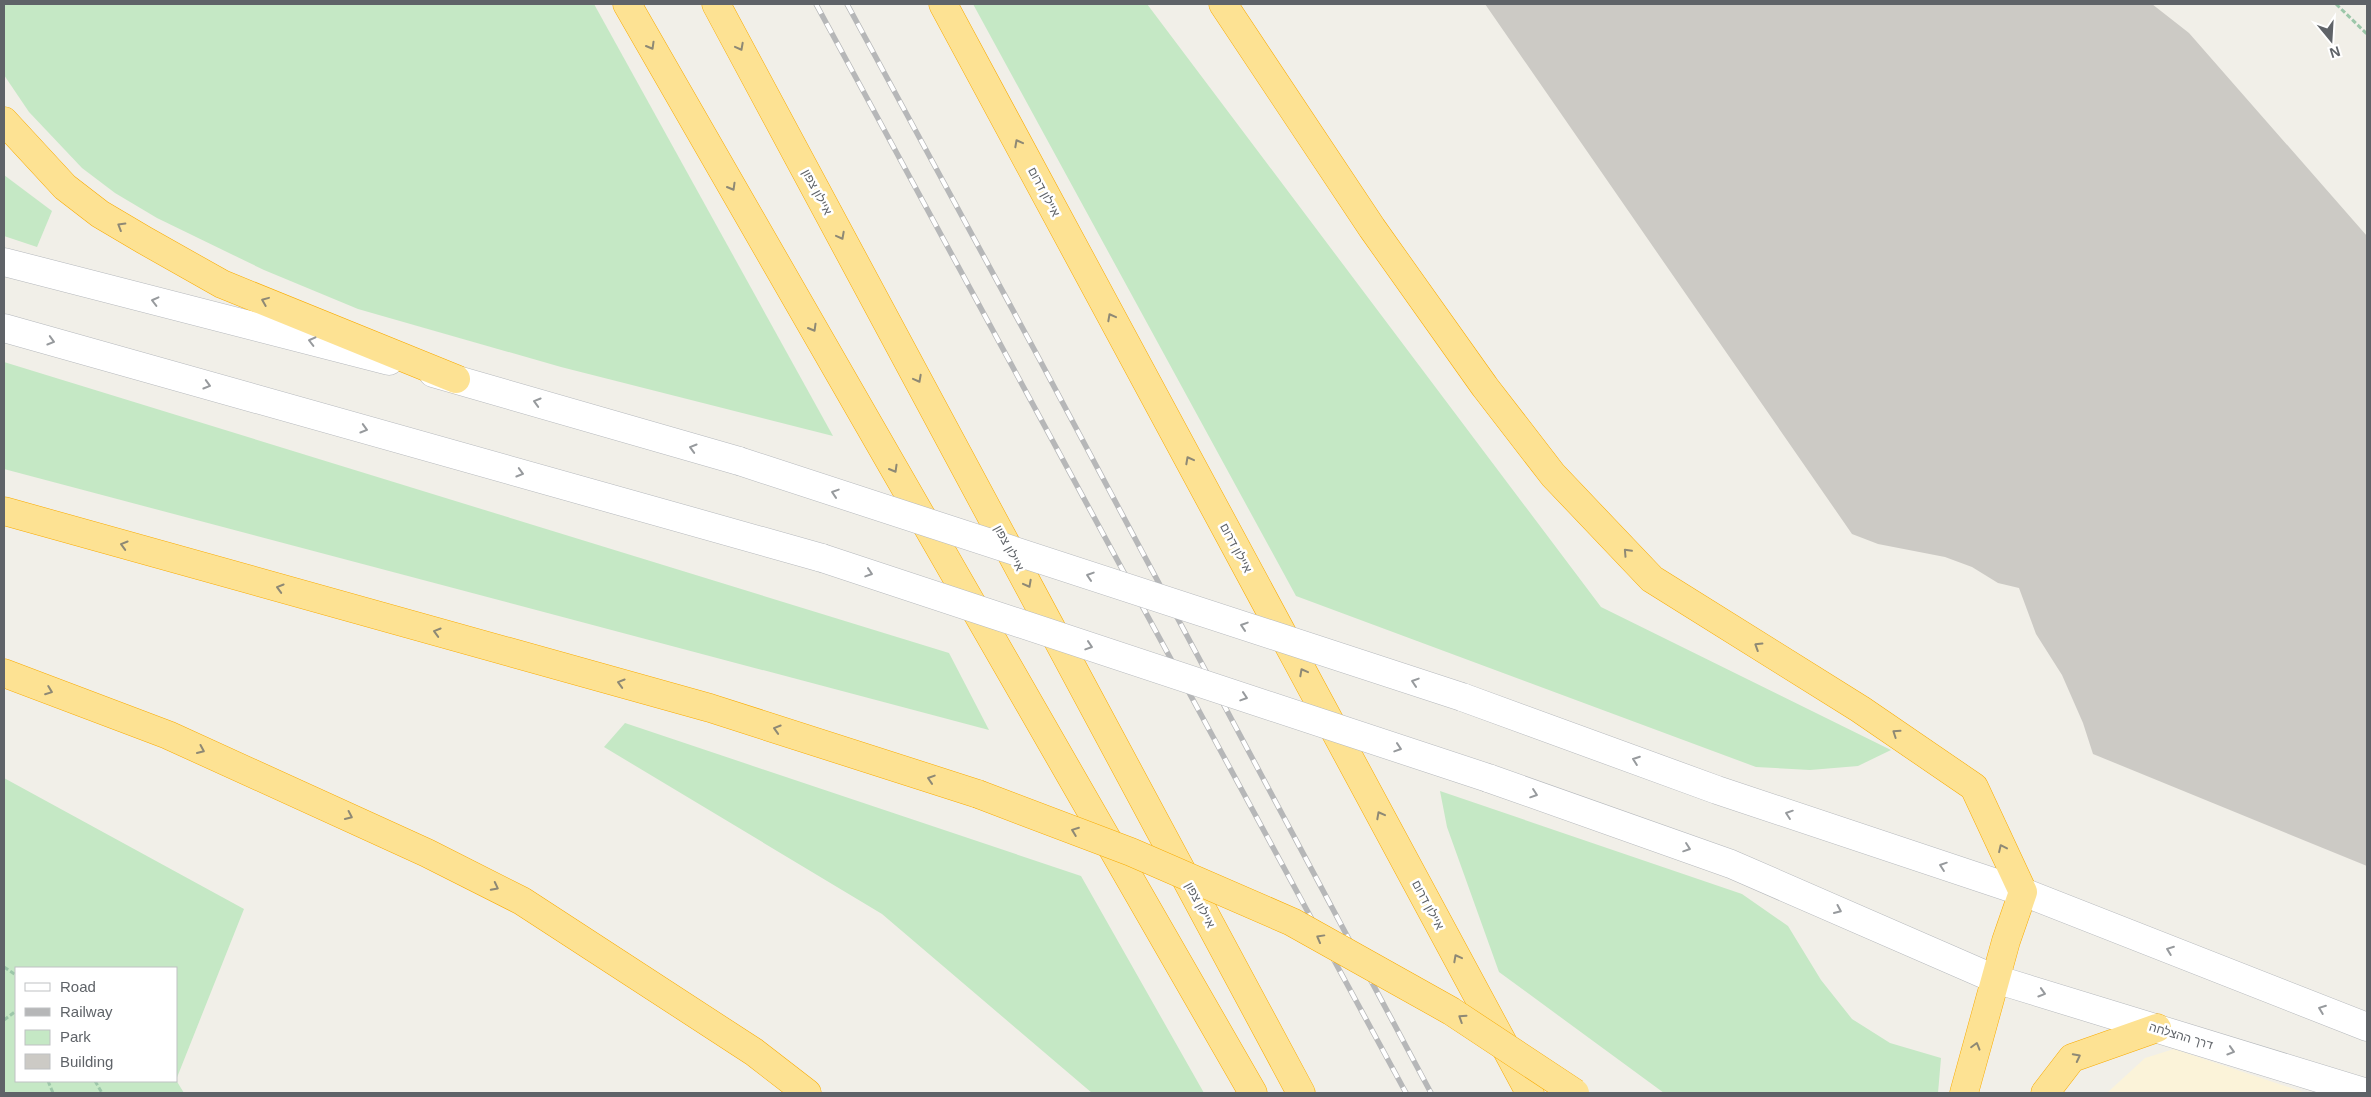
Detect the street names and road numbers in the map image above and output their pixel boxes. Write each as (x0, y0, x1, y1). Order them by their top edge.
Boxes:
street label: איילון דרום (1025, 165, 1063, 220)
street label: איילון צפון (799, 167, 835, 218)
street label: איילון דרום (1217, 521, 1255, 576)
street label: איילון צפון (991, 523, 1027, 574)
street label: איילון דרום (1409, 878, 1447, 933)
street label: איילון צפון (1182, 880, 1218, 931)
street label: דרך ההצלחה (2147, 1020, 2215, 1052)

